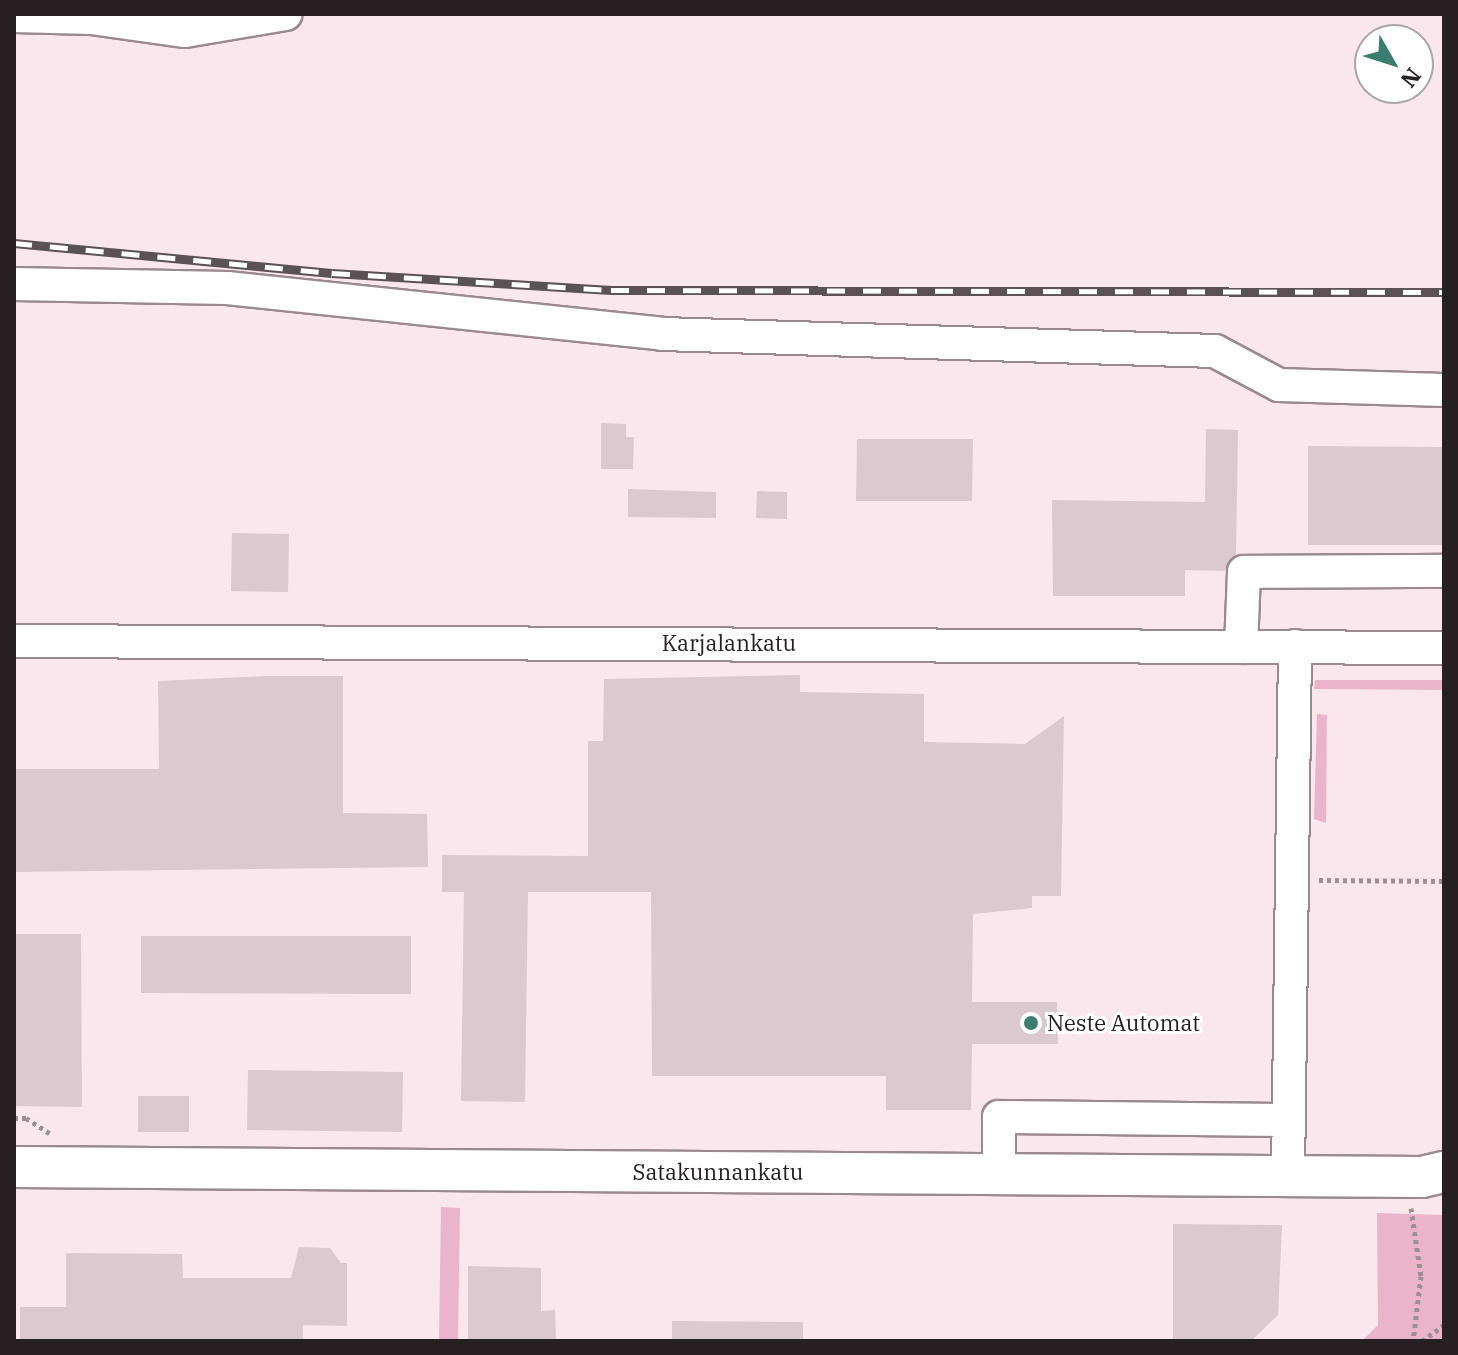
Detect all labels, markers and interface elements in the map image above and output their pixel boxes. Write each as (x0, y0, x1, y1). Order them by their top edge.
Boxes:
north arrow (1354, 24, 1434, 104)
text: N (1395, 62, 1428, 94)
street label: Karjalankatu (662, 630, 796, 656)
place label: Neste Automat (1047, 1010, 1200, 1036)
marker: Neste Automat (1022, 1014, 1040, 1032)
street label: Satakunnankatu (633, 1159, 803, 1185)

